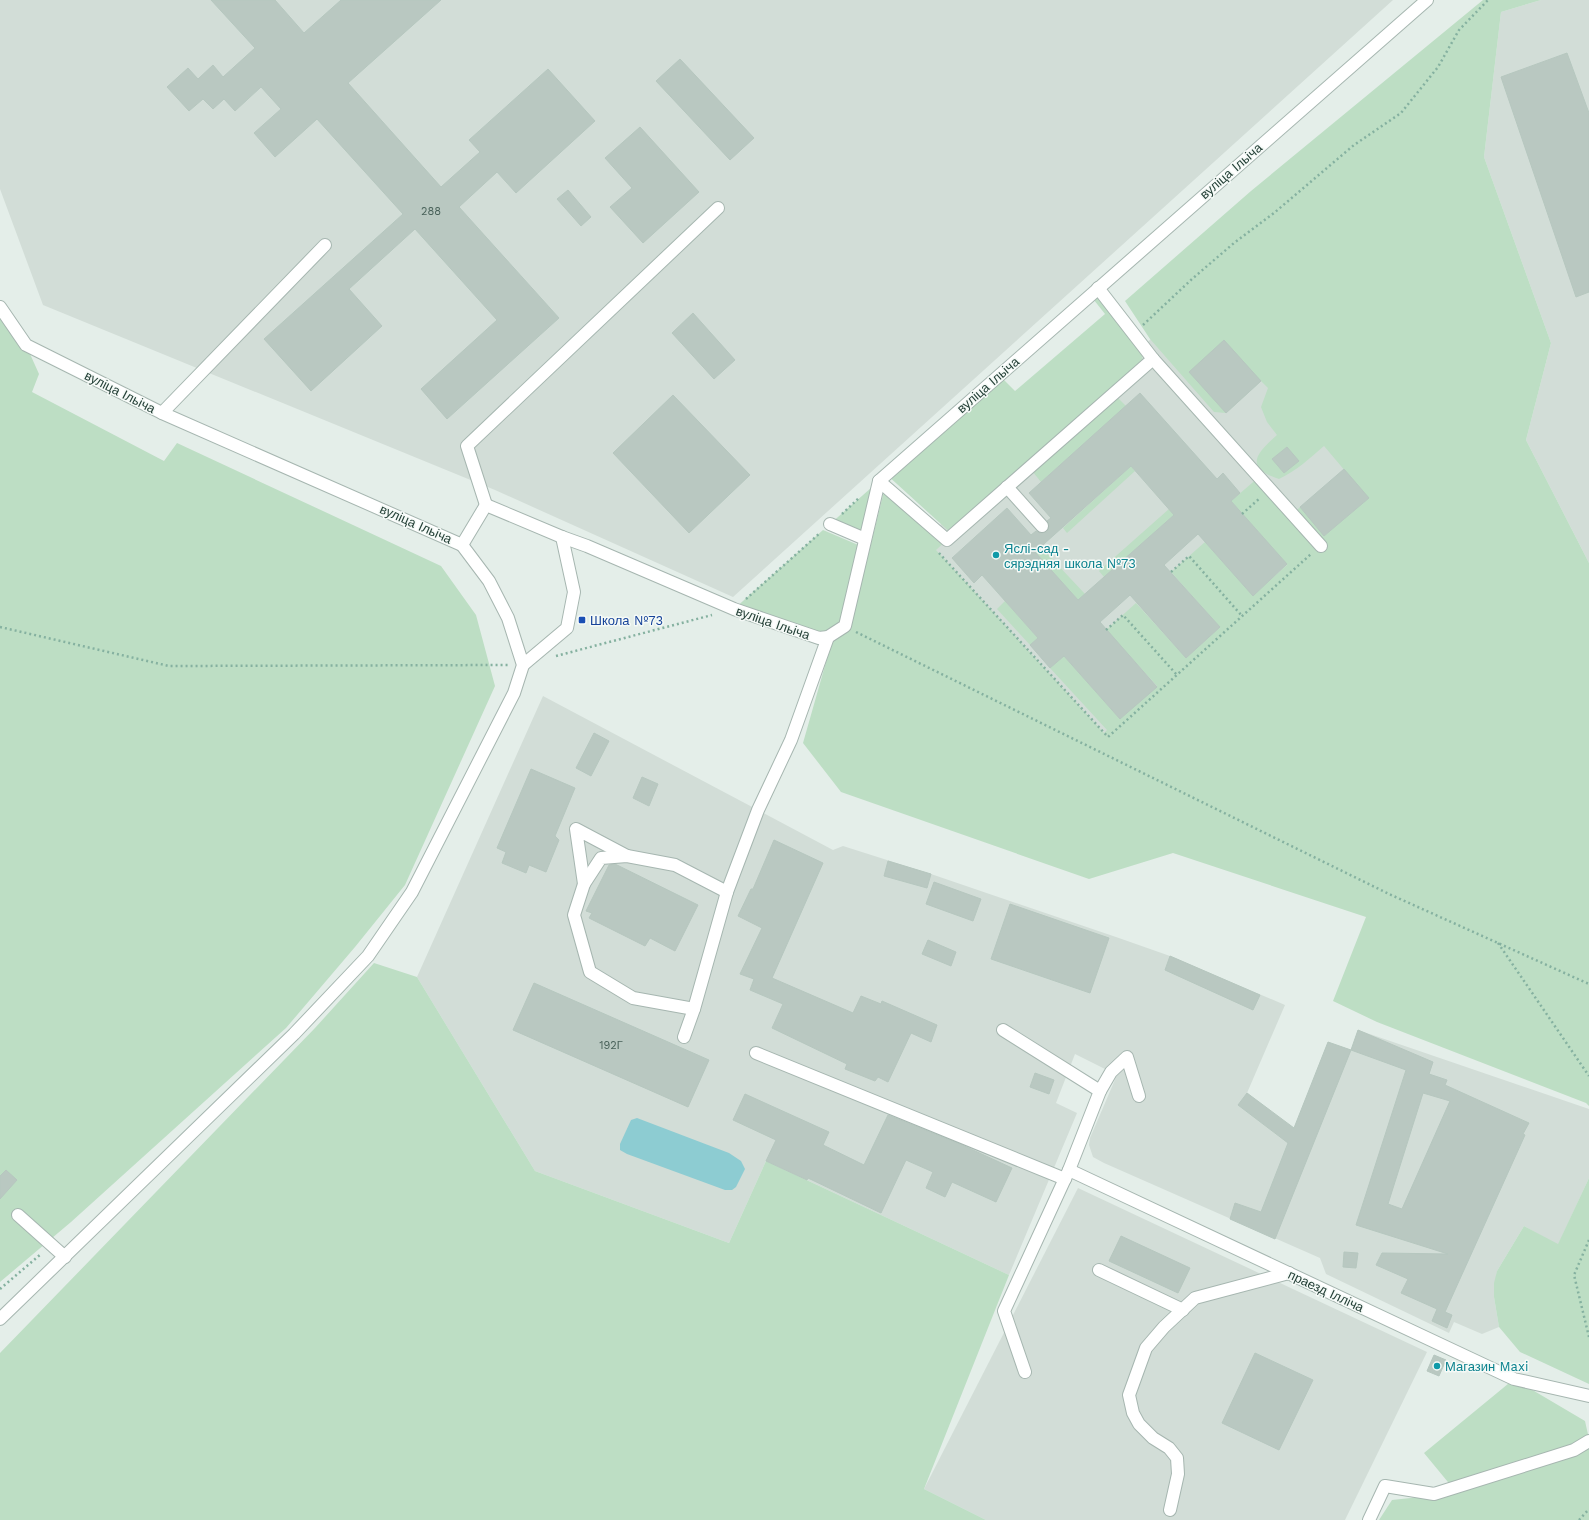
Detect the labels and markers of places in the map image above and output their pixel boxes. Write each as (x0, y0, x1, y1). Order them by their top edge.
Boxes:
place label: Яслі-сад - сярэдняя школа №73 (1004, 541, 1136, 571)
marker: Яслі-сад - сярэдняя школа №73 (991, 550, 1001, 560)
place label: Школа №73 (590, 613, 663, 628)
marker: Школа №73 (577, 615, 587, 625)
place label: Магазин Maxi (1445, 1359, 1528, 1374)
marker: Магазин Maxi (1432, 1361, 1442, 1371)

